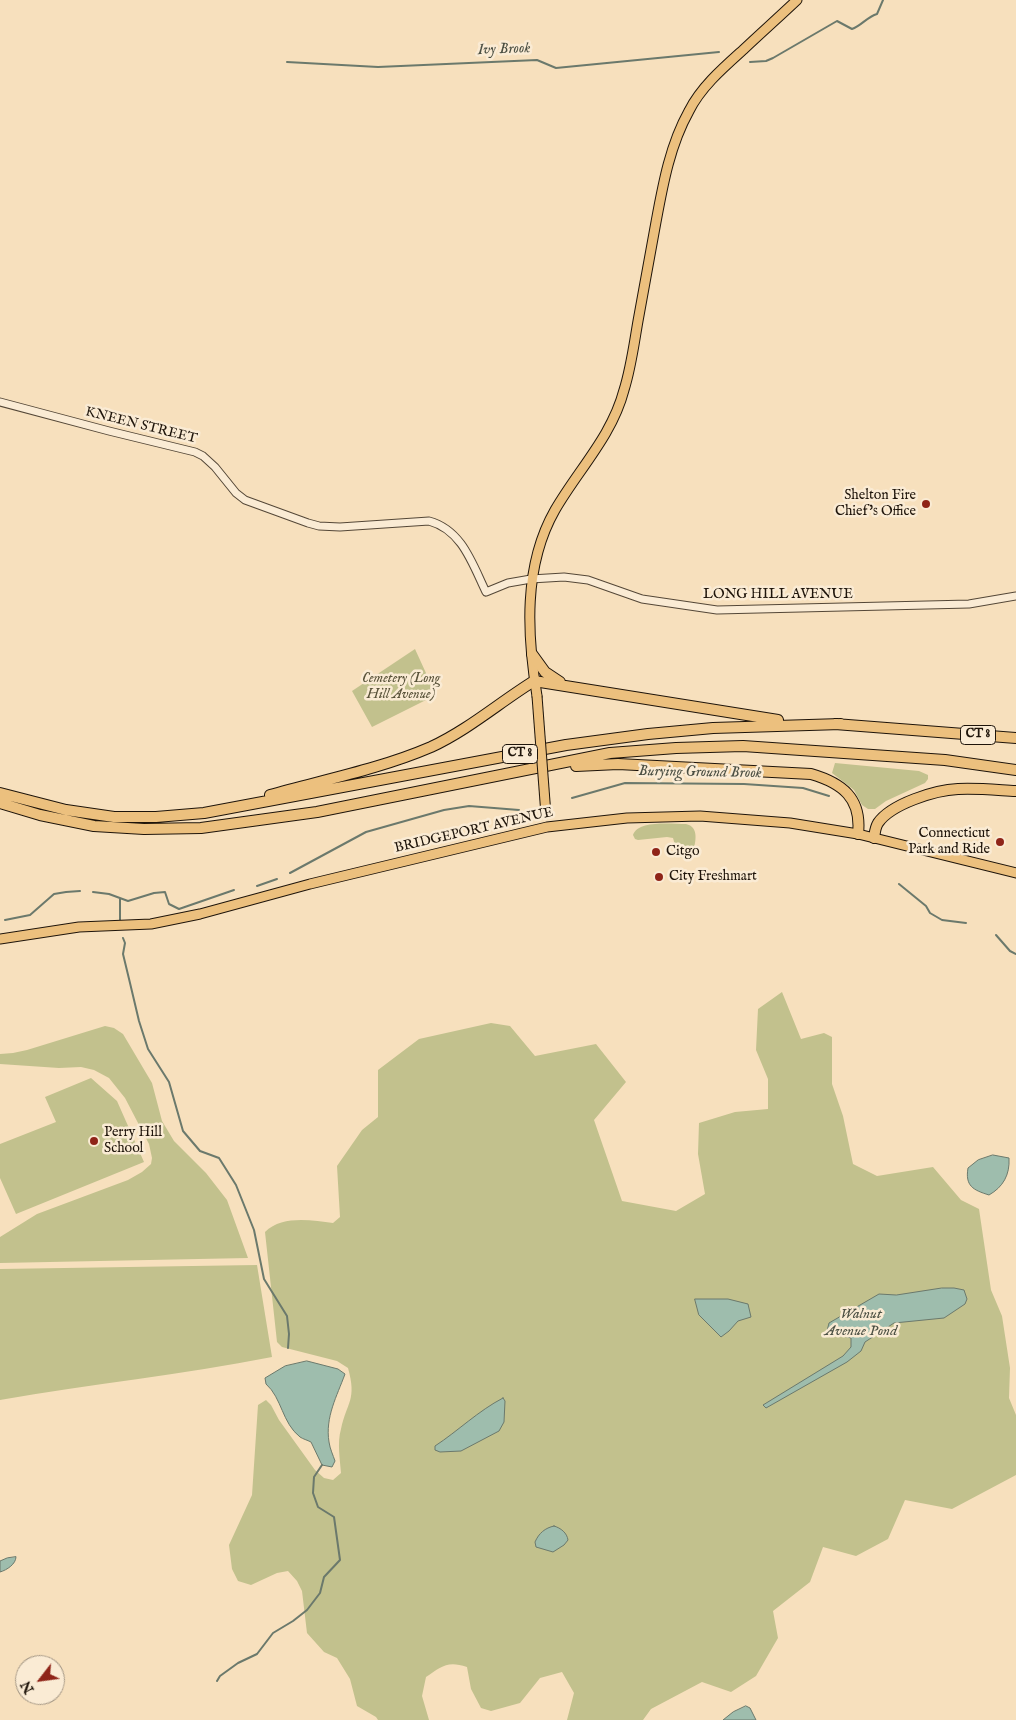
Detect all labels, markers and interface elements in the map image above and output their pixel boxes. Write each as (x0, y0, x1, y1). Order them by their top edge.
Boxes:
water label: Ivy Brook (477, 40, 531, 60)
street label: KNEEN STREET (83, 404, 199, 448)
place label: Shelton Fire Chief's Office (835, 488, 916, 520)
marker: Shelton Fire Chief's Office (920, 498, 932, 510)
street label: LONG HILL AVENUE (703, 587, 853, 603)
park label: Cemetery (Long Hill Avenue) (362, 671, 440, 704)
road number: CT 8 (960, 726, 996, 744)
road number: CT 8 (502, 744, 538, 764)
water label: Burying Ground Brook (638, 763, 762, 783)
street label: BRIDGEPORT AVENUE (393, 805, 555, 857)
place label: Connecticut Park and Ride (908, 826, 990, 859)
marker: Connecticut Park and Ride (994, 836, 1006, 848)
place label: Citgo (666, 844, 700, 860)
marker: Citgo (650, 846, 662, 858)
place label: City Freshmart (669, 869, 757, 885)
marker: City Freshmart (653, 871, 665, 883)
place label: Perry Hill School (104, 1125, 162, 1158)
marker: Perry Hill School (88, 1135, 100, 1147)
water label: Walnut Avenue Pond (825, 1306, 897, 1341)
north arrow (15, 1655, 65, 1705)
text: N (17, 1677, 39, 1697)

